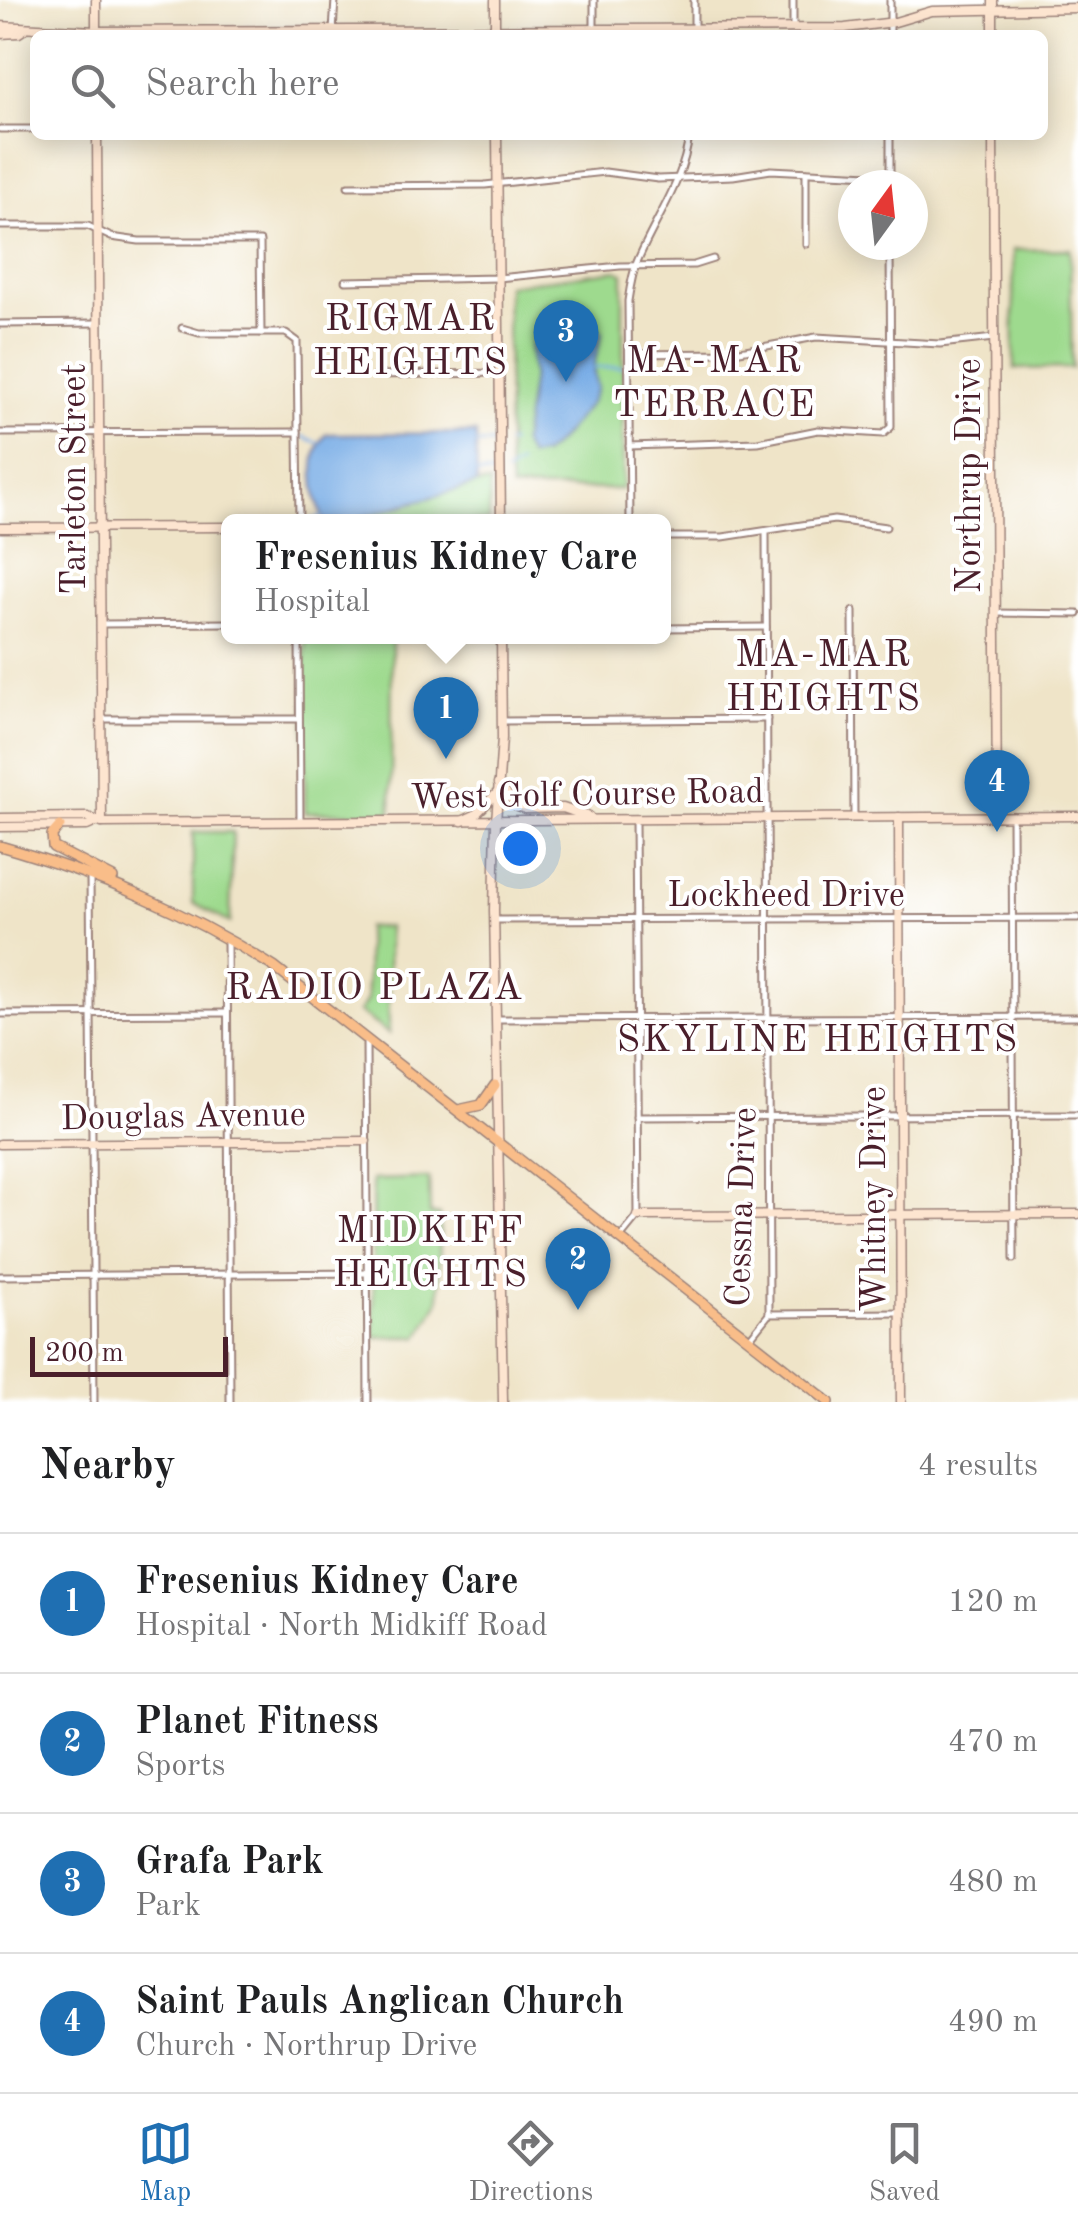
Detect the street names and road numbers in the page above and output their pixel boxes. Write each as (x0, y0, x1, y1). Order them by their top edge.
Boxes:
street label: Northrup Drive (953, 359, 988, 594)
street label: Tarleton Street (58, 363, 93, 595)
street label: West Golf Course Road (410, 775, 764, 816)
street label: Lockheed Drive (667, 879, 905, 914)
street label: Whitney Drive (858, 1086, 893, 1312)
street label: Douglas Avenue (60, 1098, 306, 1137)
street label: Cessna Drive (722, 1107, 763, 1308)

